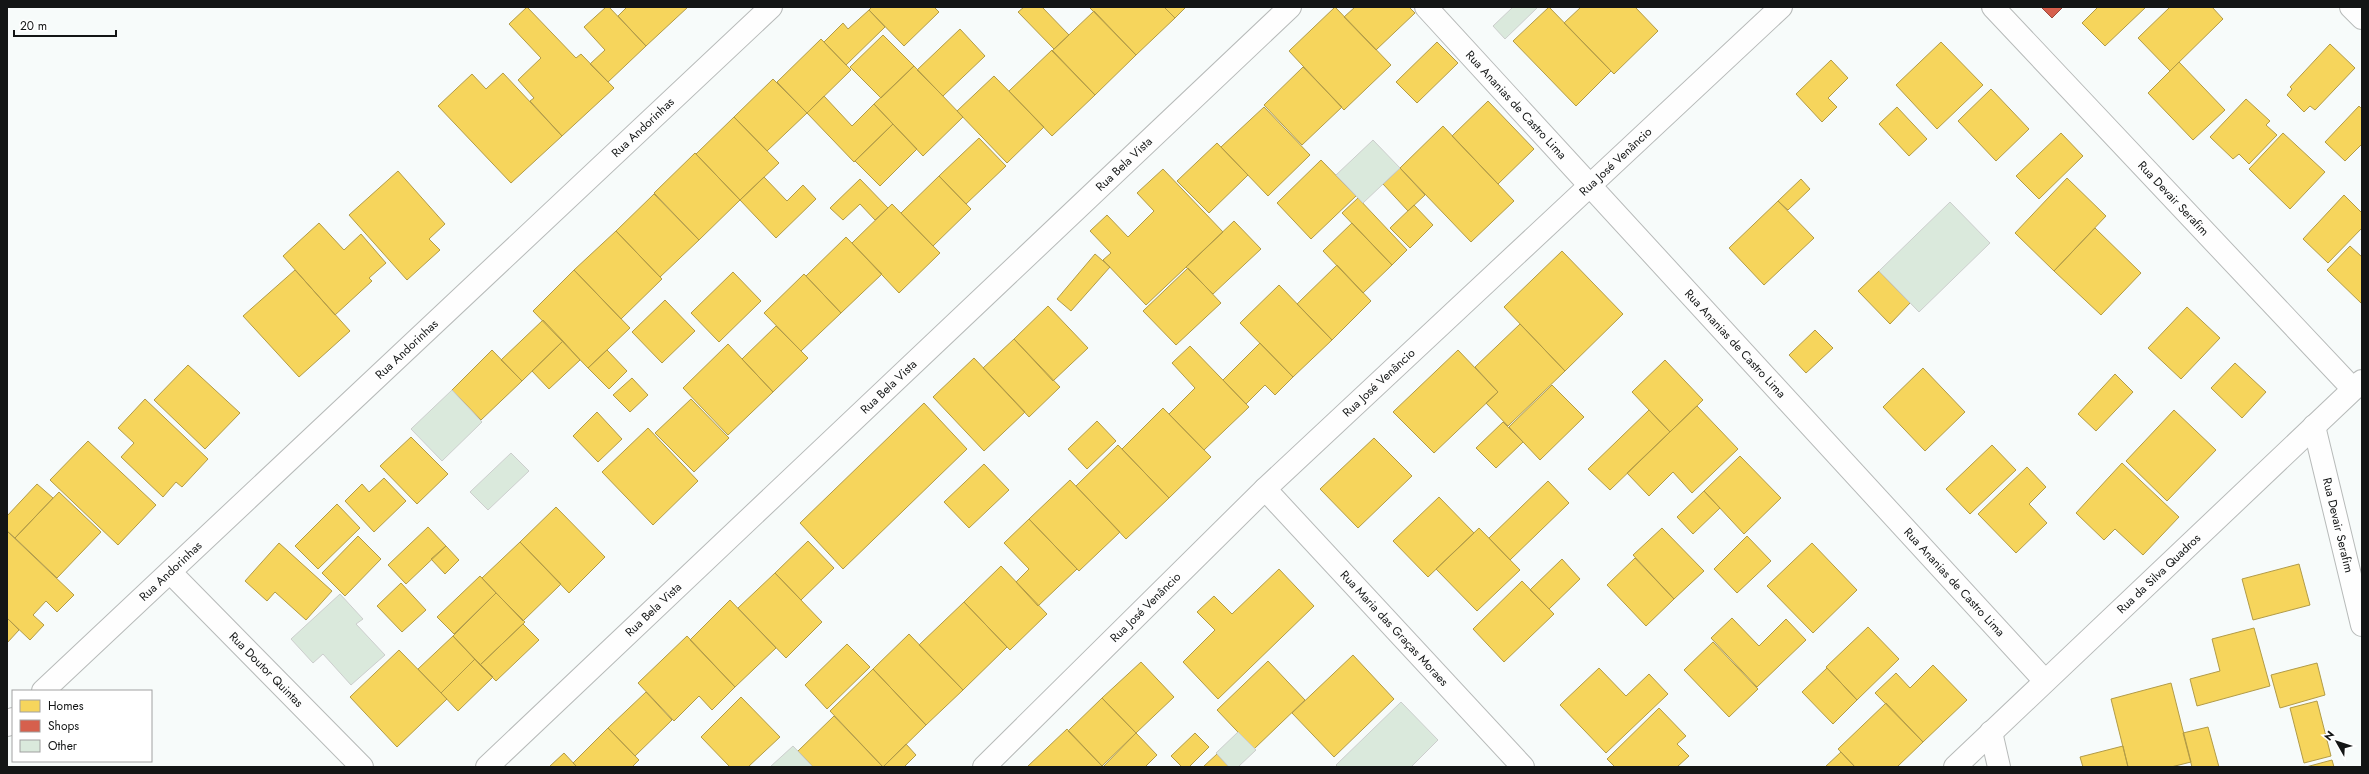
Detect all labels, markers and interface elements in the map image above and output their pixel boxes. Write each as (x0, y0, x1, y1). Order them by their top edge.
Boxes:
scale bar (14, 12, 116, 38)
text: 20 m (20, 17, 47, 35)
street label: Rua Ananias de Castro Lima (1461, 46, 1571, 164)
street label: Rua Andorinhas (607, 93, 678, 162)
street label: Rua José Venâncio (1575, 123, 1656, 200)
street label: Rua Bela Vista (1092, 133, 1156, 195)
street label: Rua Devair Serafim (2134, 157, 2213, 240)
street label: Rua Ananias de Castro Lima (1680, 285, 1790, 402)
street label: Rua Andorinhas (371, 315, 442, 383)
street label: Rua José Venâncio (1338, 344, 1419, 421)
street label: Rua Bela Vista (856, 355, 921, 418)
street label: Rua Devair Serafim (2318, 476, 2358, 574)
street label: Rua Ananias de Castro Lima (1900, 524, 2009, 641)
street label: Rua da Silva Quadros (2113, 529, 2205, 618)
street label: Rua Andorinhas (135, 537, 206, 605)
street label: Rua Maria das Graças Moraes (1336, 566, 1453, 690)
street label: Rua José Venâncio (1106, 568, 1185, 647)
street label: Rua Bela Vista (621, 578, 686, 641)
street label: Rua Doutor Quintas (225, 628, 308, 711)
legend (12, 690, 152, 762)
text: Homes (48, 697, 84, 715)
text: Shops (48, 717, 79, 735)
north arrow (2317, 722, 2357, 762)
text: N (2320, 727, 2338, 744)
text: Other (48, 737, 78, 755)

